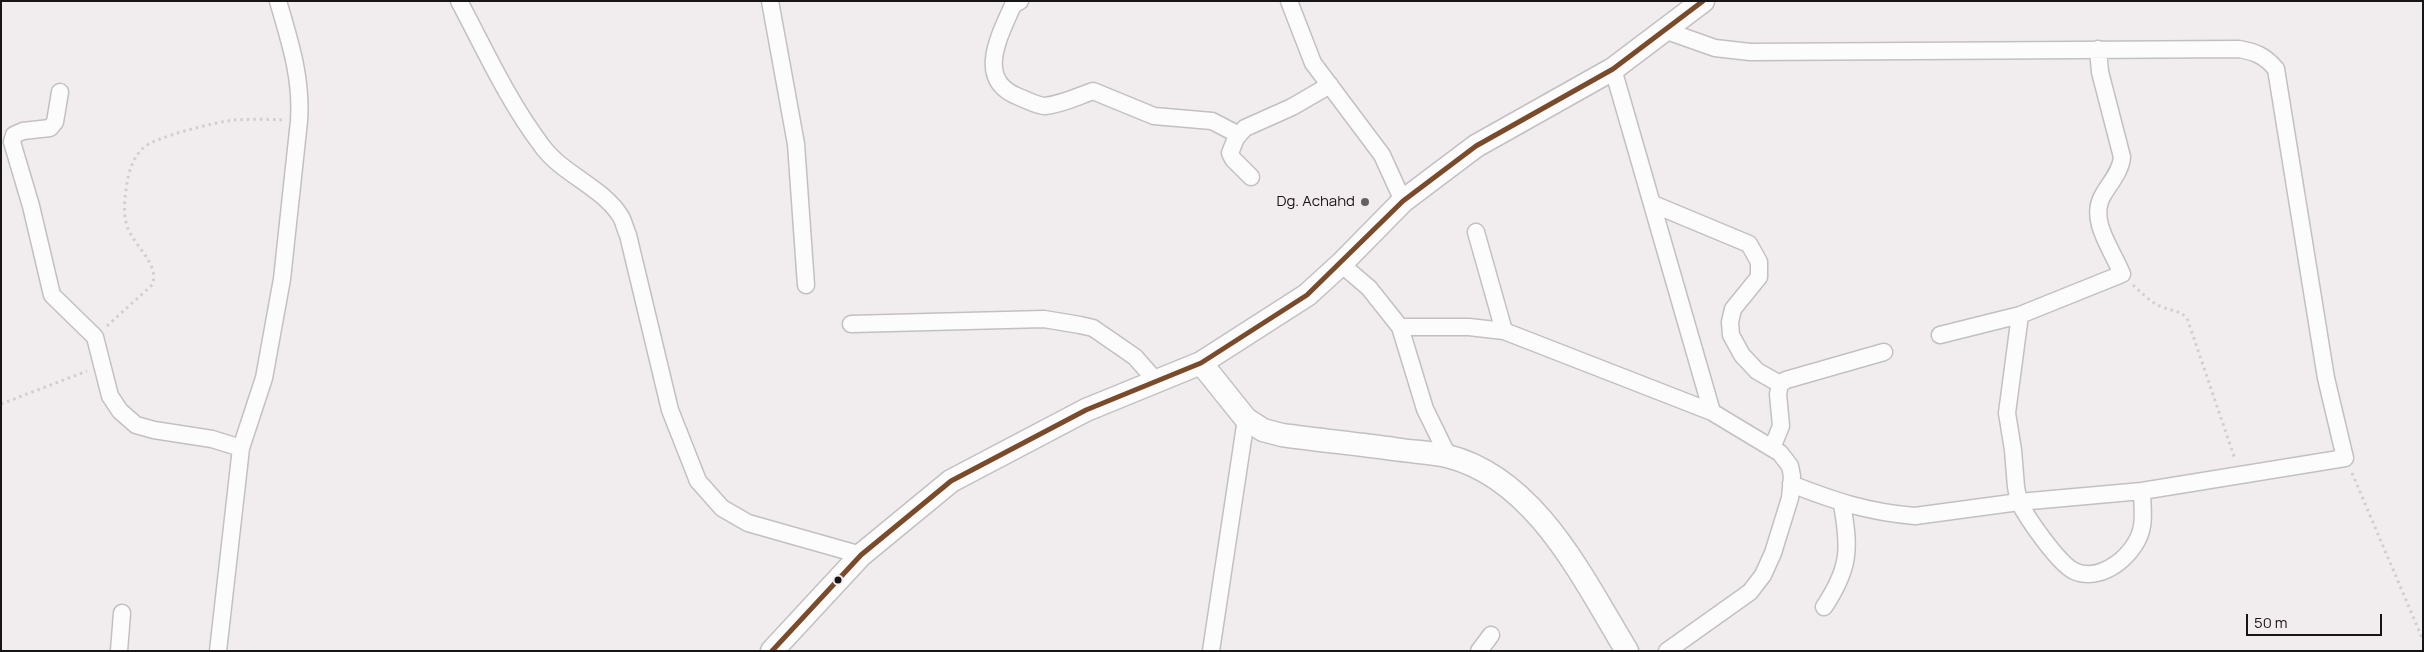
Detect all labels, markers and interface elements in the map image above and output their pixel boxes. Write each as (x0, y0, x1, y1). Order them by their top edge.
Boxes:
place label: Dg. Achahd (1276, 193, 1355, 211)
marker: Dg. Achahd (1359, 196, 1371, 208)
unlabelled marker (833, 575, 843, 585)
scale bar (2249, 604, 2385, 636)
text: 50 m (2254, 612, 2288, 633)

